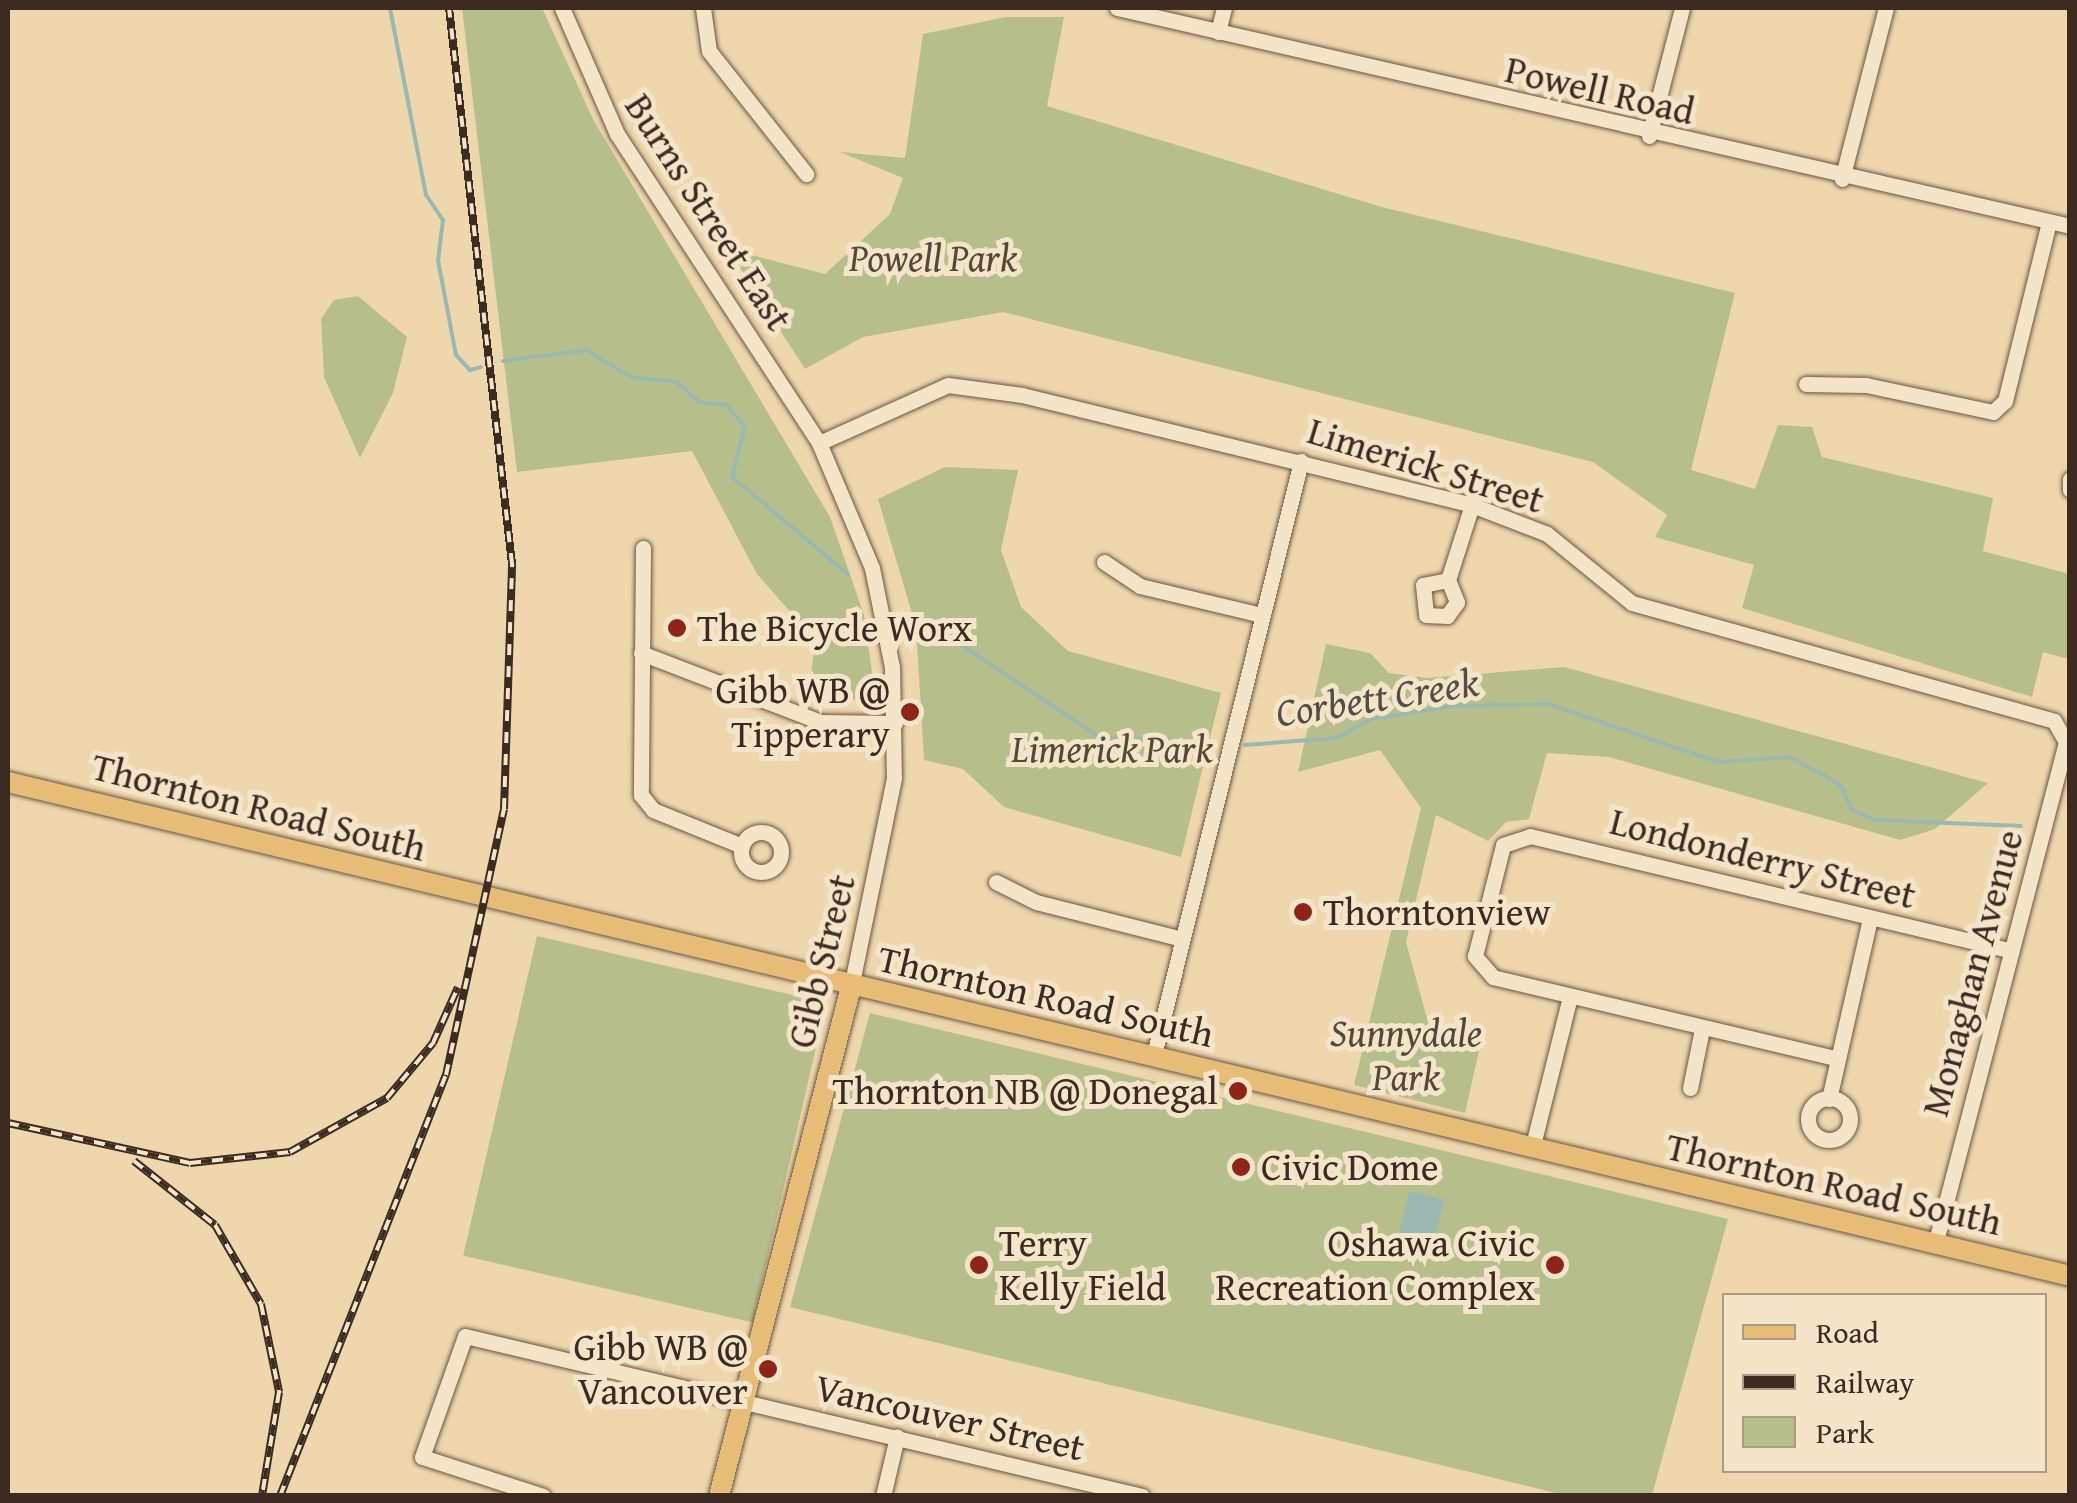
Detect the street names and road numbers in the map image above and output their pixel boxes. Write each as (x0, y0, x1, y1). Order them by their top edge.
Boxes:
street label: Powell Road (1501, 46, 1699, 134)
street label: Burns Street East (616, 85, 802, 339)
street label: Limerick Street (1302, 407, 1550, 523)
street label: Thornton Road South (87, 743, 431, 871)
street label: Londonderry Street (1606, 798, 1920, 918)
street label: Monaghan Avenue (1912, 825, 2032, 1121)
street label: Gibb Street (777, 870, 865, 1052)
street label: Thornton Road South (874, 935, 1218, 1057)
street label: Thornton Road South (1662, 1123, 2006, 1245)
street label: Vancouver Street (811, 1364, 1089, 1470)

